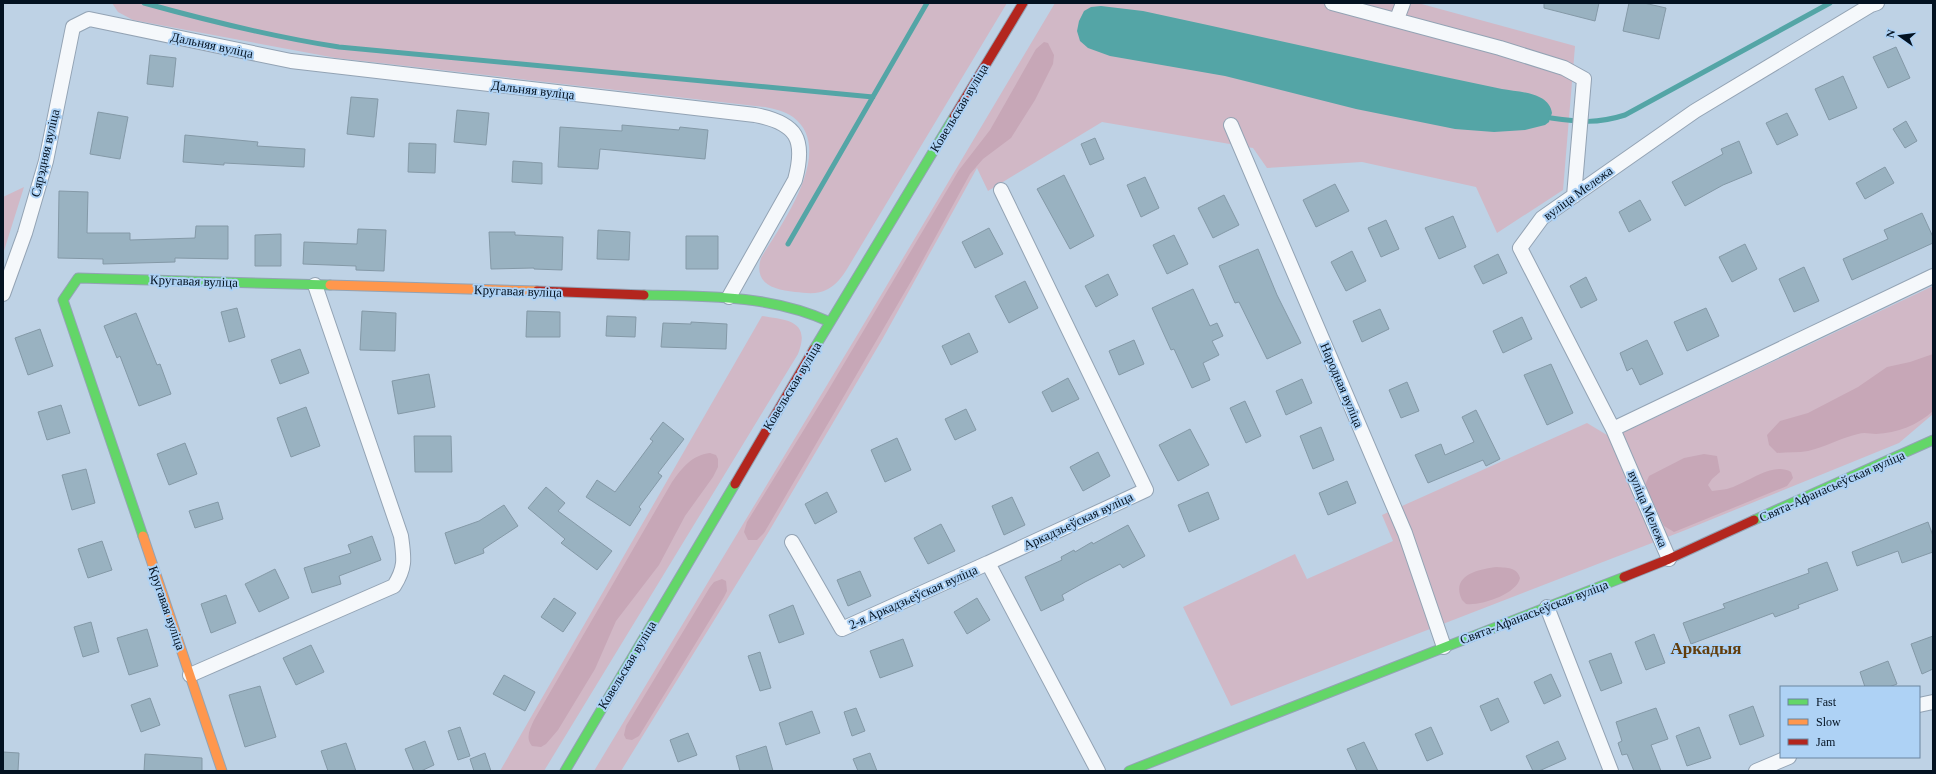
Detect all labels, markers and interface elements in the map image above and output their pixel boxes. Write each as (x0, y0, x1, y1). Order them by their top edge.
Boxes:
north arrow (1880, 16, 1920, 56)
text: N (1884, 28, 1897, 39)
street label: Дальняя вуліца (169, 29, 255, 61)
street label: Ковельская вуліца (927, 61, 991, 155)
street label: Дальняя вуліца (490, 77, 576, 103)
street label: Сярэдняя вуліца (28, 107, 62, 198)
street label: вуліца Мележа (1540, 163, 1616, 223)
street label: Кругавая вуліца (150, 272, 238, 290)
street label: Кругавая вуліца (474, 282, 562, 300)
street label: Ковельская вуліца (760, 339, 824, 433)
street label: Народная вуліца (1317, 340, 1367, 430)
street label: Свята-Афанасьеўская вуліца (1757, 447, 1907, 525)
street label: вуліца Мележа (1625, 468, 1671, 550)
street label: Аркадзьеўская вуліца (1021, 489, 1135, 553)
street label: 2-я Аркадзьеўская вуліца (846, 562, 980, 632)
street label: Кругавая вуліца (146, 564, 188, 652)
street label: Свята-Афанасьеўская вуліца (1458, 577, 1610, 647)
street label: Ковельская вуліца (595, 618, 659, 712)
district label: Аркадыя (1671, 639, 1741, 658)
legend (1780, 686, 1920, 758)
text: Fast (1816, 695, 1837, 709)
text: Slow (1816, 715, 1841, 729)
text: Jam (1816, 735, 1836, 749)

